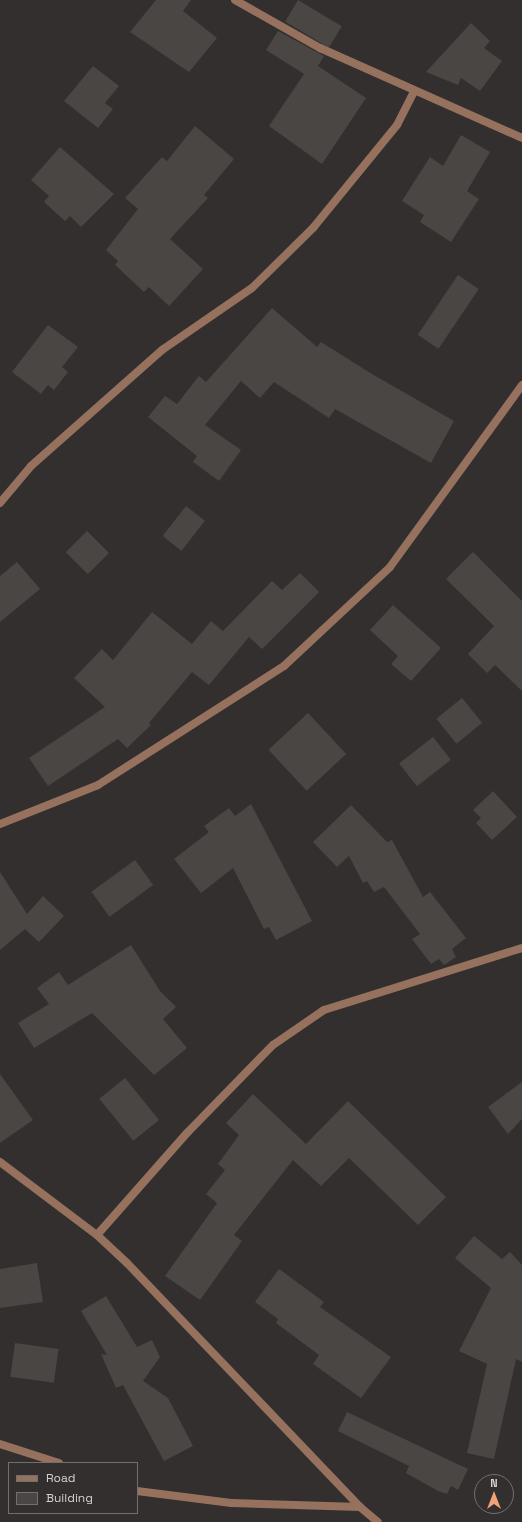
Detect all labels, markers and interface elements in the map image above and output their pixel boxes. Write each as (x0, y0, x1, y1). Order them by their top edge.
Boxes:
legend (8, 1462, 138, 1514)
text: Road (46, 1470, 75, 1486)
north arrow (474, 1474, 514, 1514)
text: N (490, 1476, 498, 1490)
text: Building (46, 1490, 93, 1506)

